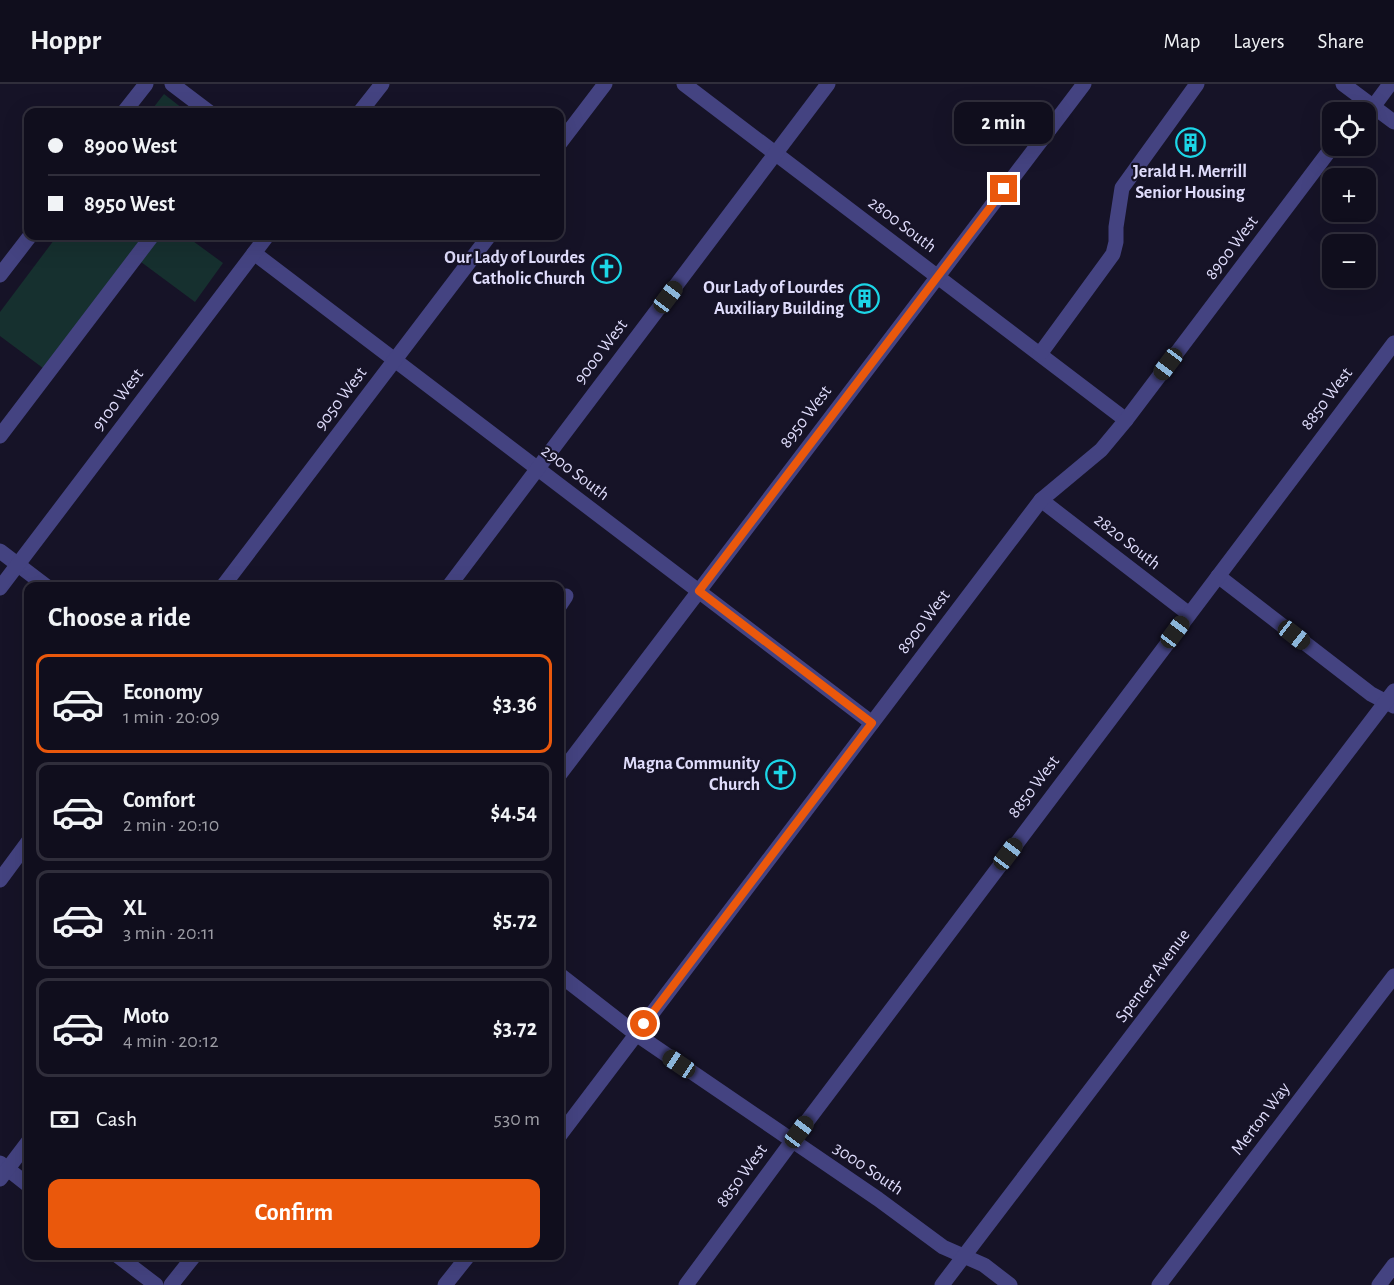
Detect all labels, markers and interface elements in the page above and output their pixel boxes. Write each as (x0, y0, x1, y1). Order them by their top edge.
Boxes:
text: Hoppr (30, 27, 101, 55)
text: Map (1164, 31, 1200, 52)
text: Layers (1233, 31, 1284, 52)
text: Share (1317, 31, 1364, 52)
callout: 2 min (954, 102, 1054, 144)
map controls (1322, 102, 1376, 288)
button: locate (1322, 102, 1376, 156)
text: 2 min (981, 113, 1026, 133)
building icon: Jerald H. Merrill Senior Housing (1174, 127, 1206, 159)
text: 8900 West (84, 135, 177, 157)
place label: Jerald H. Merrill Senior Housing (1133, 163, 1247, 202)
button: + (1322, 168, 1376, 222)
route end (990, 175, 1017, 202)
text: 8950 West (84, 193, 175, 215)
street label: 2800 South (865, 194, 939, 256)
street label: 8900 West (1202, 212, 1262, 283)
button: − (1322, 234, 1376, 288)
place label: Our Lady of Lourdes Catholic Church (444, 249, 585, 288)
church icon: Our Lady of Lourdes Catholic Church (590, 252, 622, 284)
car (650, 277, 686, 317)
place label: Our Lady of Lourdes Auxiliary Building (703, 279, 845, 318)
building icon: Our Lady of Lourdes Auxiliary Building (849, 282, 881, 314)
street label: 9000 West (571, 316, 631, 388)
car (1150, 344, 1186, 384)
street label: 9050 West (312, 364, 371, 434)
street label: 8850 West (1298, 364, 1356, 434)
street label: 9100 West (89, 365, 147, 434)
street label: 8950 West (777, 382, 835, 452)
street label: 2900 South (538, 442, 612, 504)
street label: 2820 South (1090, 511, 1164, 573)
street label: 8900 West (894, 586, 954, 657)
text: Choose a ride (48, 604, 191, 631)
car (1157, 612, 1193, 652)
car (1274, 617, 1314, 653)
icon: car (51, 677, 105, 731)
text: Economy (123, 681, 203, 703)
text: $3.36 (492, 693, 537, 715)
text: 1 min · 20:09 (123, 707, 220, 727)
street label: 8850 West (1005, 752, 1063, 822)
place label: Magna Community Church (623, 755, 761, 794)
church icon: Magna Community Church (765, 758, 797, 790)
icon: car (51, 785, 105, 839)
text: Comfort (123, 789, 195, 811)
text: $4.54 (490, 801, 537, 823)
text: 2 min · 20:10 (123, 815, 219, 835)
car (990, 834, 1026, 874)
icon: car (51, 893, 105, 947)
text: XL (123, 897, 146, 919)
text: $5.72 (493, 909, 537, 931)
text: 3 min · 20:11 (123, 923, 215, 943)
street label: Spencer Avenue (1112, 926, 1194, 1026)
icon: car (51, 1001, 105, 1055)
text: Moto (123, 1005, 169, 1027)
route start (630, 1010, 657, 1037)
text: $3.72 (493, 1017, 537, 1039)
text: 4 min · 20:12 (123, 1031, 218, 1051)
car (659, 1046, 699, 1082)
street label: Merton Way (1228, 1079, 1294, 1158)
icon: cash (48, 1103, 81, 1136)
text: Cash (96, 1108, 137, 1130)
text: 530 m (494, 1109, 540, 1129)
car (781, 1112, 817, 1152)
street label: 3000 South (830, 1139, 906, 1199)
street label: 8850 West (713, 1141, 771, 1211)
button: Confirm (48, 1179, 540, 1248)

